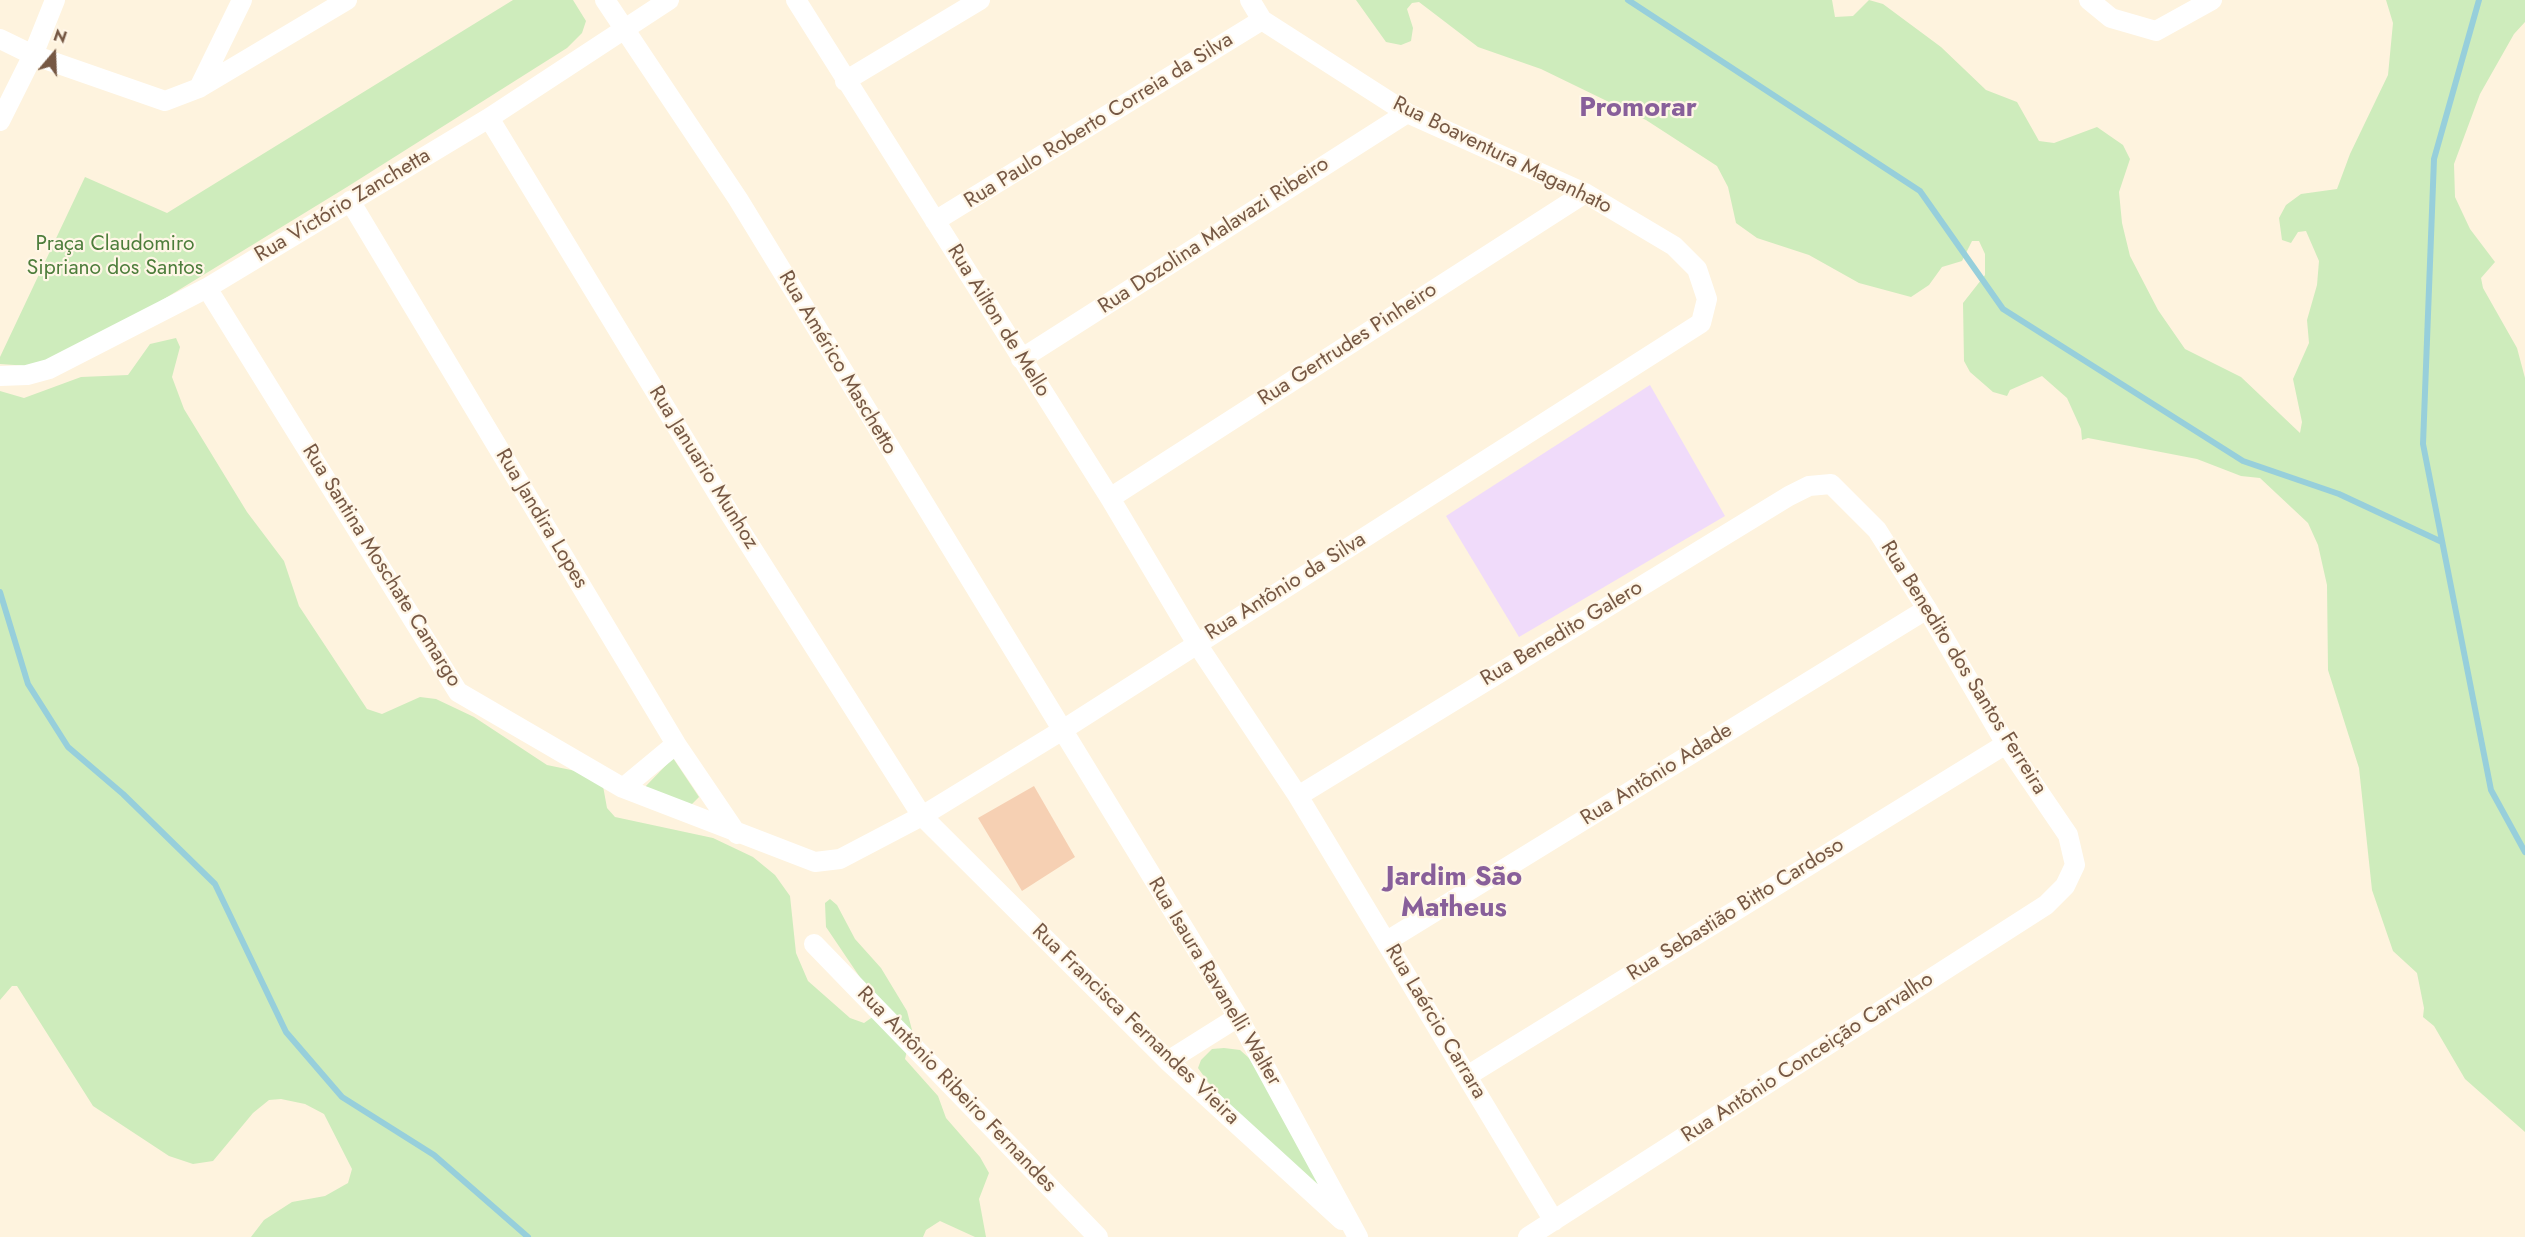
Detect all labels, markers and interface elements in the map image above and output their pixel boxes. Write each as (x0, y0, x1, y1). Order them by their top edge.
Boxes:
north arrow (24, 24, 84, 84)
text: N (50, 24, 70, 49)
street label: Rua Paulo Roberto Correia da Silva (960, 28, 1238, 214)
street label: Rua Boaventura Maganhato (1388, 92, 1616, 220)
district label: Promorar (1579, 93, 1697, 125)
street label: Rua Victório Zanchetta (251, 144, 435, 268)
street label: Rua Dozolina Malavazi Ribeiro (1094, 152, 1334, 320)
park label: Praça Claudomiro Sipriano dos Santos (27, 232, 203, 282)
street label: Rua Ailton de Mello (941, 240, 1055, 402)
street label: Rua Américo Maschetto (772, 267, 902, 459)
street label: Rua Gertrudes Pinheiro (1254, 278, 1442, 412)
street label: Rua Januario Munhoz (643, 382, 763, 554)
street label: Rua Santina Moschate Camargo (296, 440, 466, 692)
street label: Rua Jandira Lopes (489, 445, 593, 593)
street label: Rua Antônio da Silva (1201, 527, 1371, 647)
street label: Rua Benedito dos Santos Ferreira (1874, 537, 2052, 799)
street label: Rua Benedito Galero (1477, 576, 1647, 692)
street label: Rua Antônio Adade (1577, 718, 1737, 832)
street label: Rua Sebastião Bitto Cardoso (1623, 833, 1849, 987)
district label: Jardim São Matheus (1386, 862, 1522, 925)
street label: Rua Isaura Ravanelli Walter (1142, 873, 1286, 1091)
street label: Rua Francisca Fernandes Vieira (1026, 919, 1244, 1131)
street label: Rua Laércio Carrara (1379, 940, 1491, 1104)
street label: Rua Antônio Conceição Carvalho (1677, 967, 1939, 1149)
street label: Rua Antônio Ribeiro Fernandes (851, 982, 1061, 1198)

